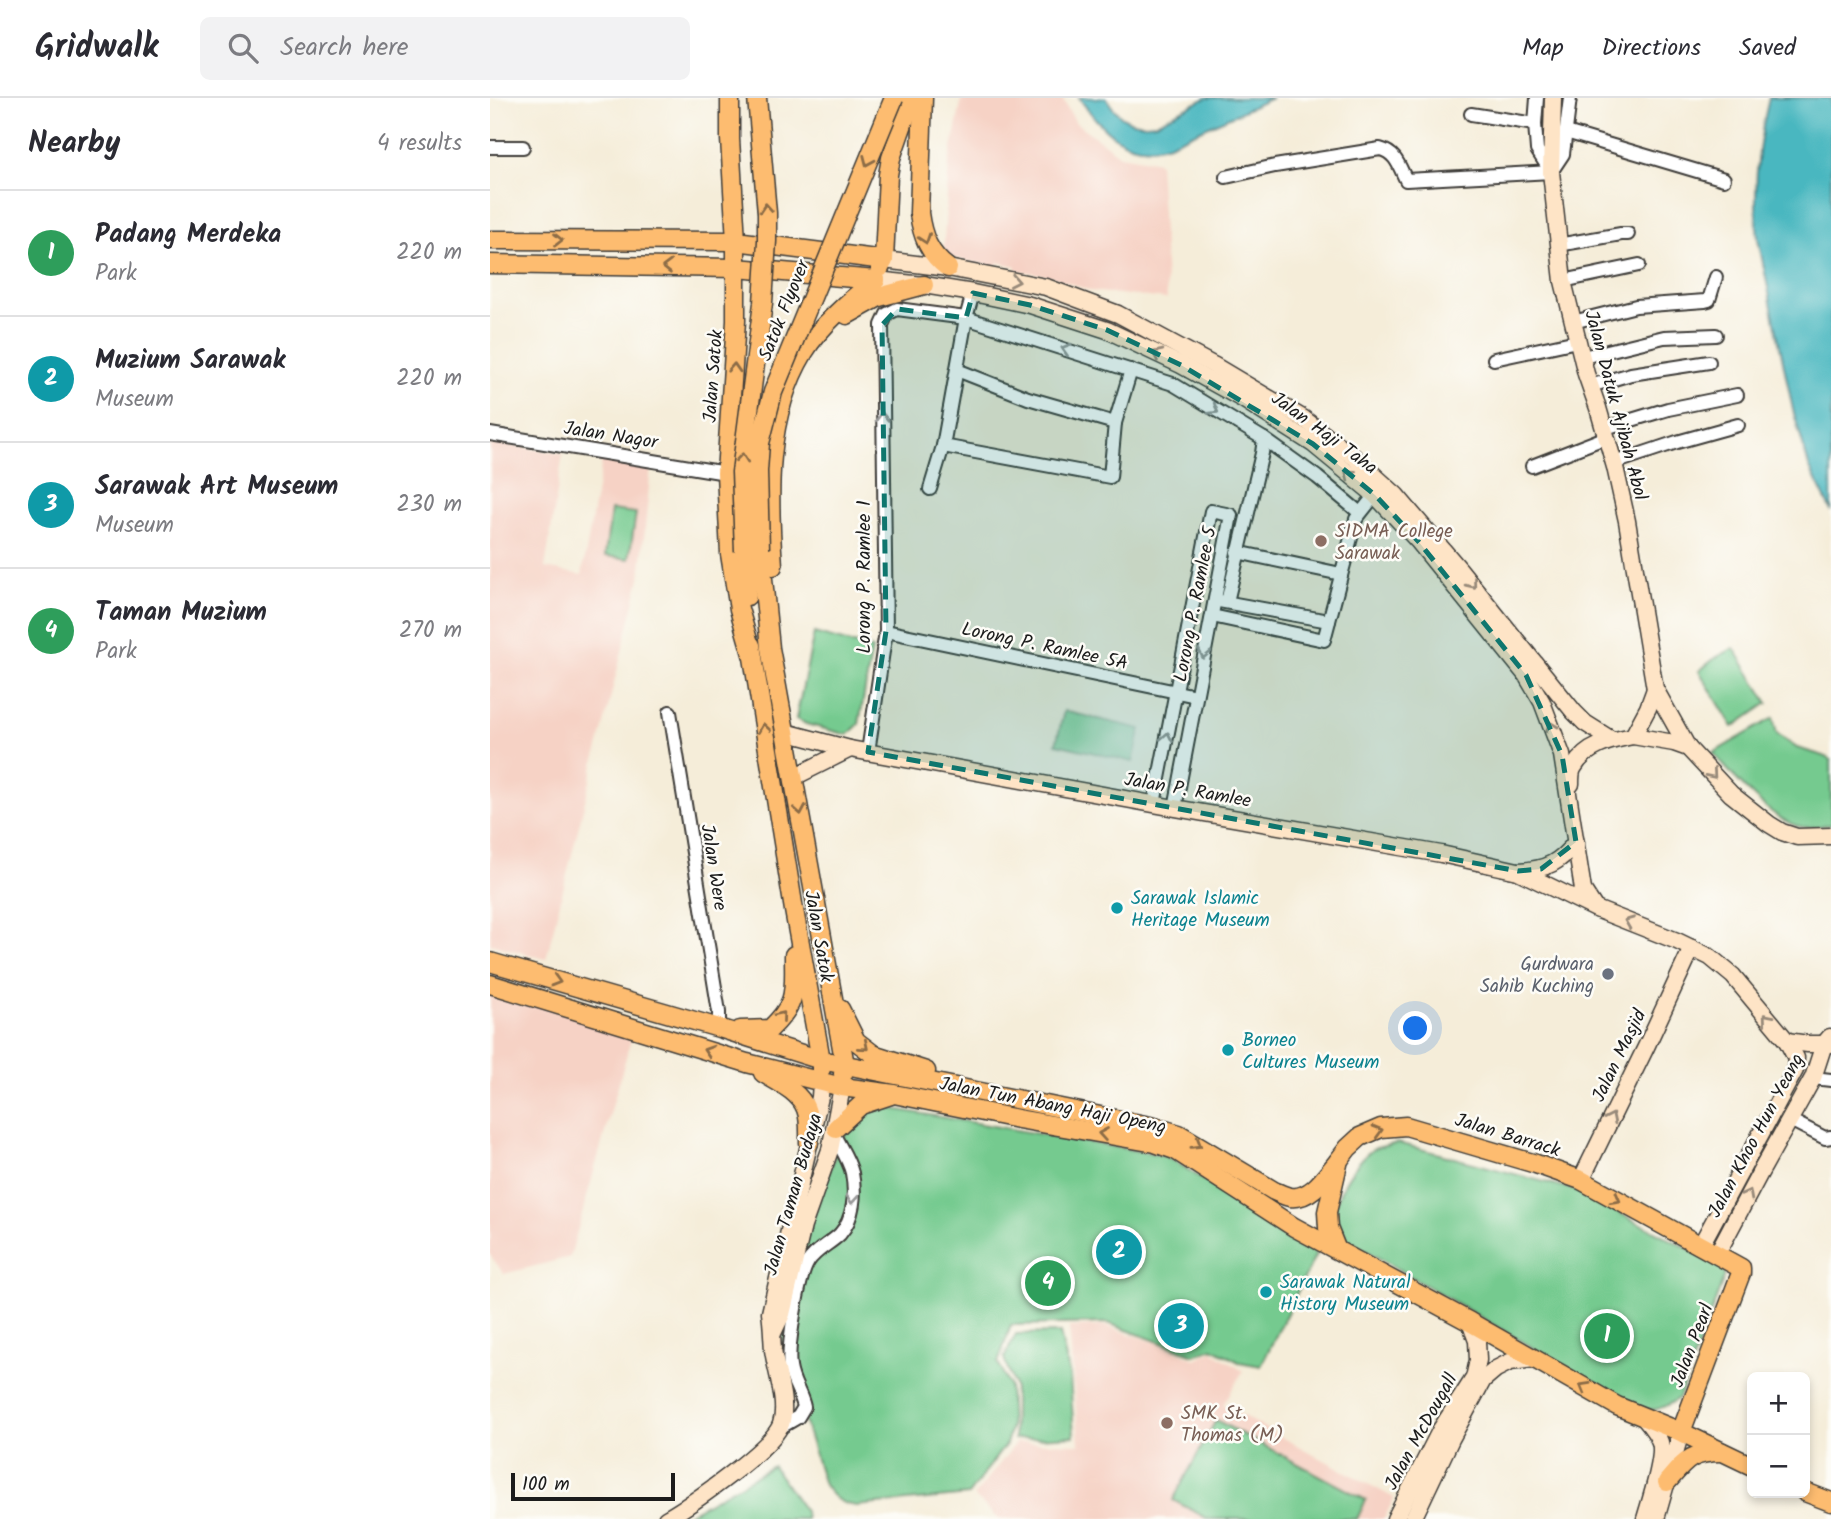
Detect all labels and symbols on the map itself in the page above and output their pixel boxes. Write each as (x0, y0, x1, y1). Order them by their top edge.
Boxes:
one-way arrow (862, 154, 876, 167)
one-way arrow (759, 202, 774, 213)
one-way arrow (553, 232, 564, 248)
one-way arrow (917, 232, 931, 244)
street label: Satok Flyover (751, 254, 819, 366)
one-way arrow (662, 259, 673, 274)
one-way arrow (1009, 273, 1021, 288)
street label: Jalan Datuk Ajibah Abol (1575, 307, 1655, 504)
street label: Jalan Satok (696, 329, 732, 424)
one-way arrow (1060, 343, 1072, 358)
one-way arrow (1152, 348, 1164, 362)
one-way arrow (726, 362, 741, 373)
street label: Jalan Haji Taha (1264, 384, 1384, 483)
one-way arrow (1207, 401, 1220, 414)
one-way arrow (875, 412, 890, 423)
street label: Jalan Nagor (562, 414, 662, 458)
one-way arrow (734, 452, 749, 463)
one-way arrow (1345, 470, 1358, 482)
street label: Lorong P. Ramlee 1 (850, 500, 880, 654)
place label: SIDMA College Sarawak (1335, 517, 1453, 569)
street label: Lorong P. Ramlee 5 (1166, 522, 1226, 685)
marker: SIDMA College Sarawak (1313, 533, 1329, 549)
one-way arrow (1464, 576, 1476, 589)
street label: Lorong P. Ramlee 5A (959, 615, 1131, 679)
one-way arrow (1197, 648, 1212, 660)
one-way arrow (1546, 720, 1560, 732)
one-way arrow (757, 722, 772, 733)
one-way arrow (1159, 731, 1174, 743)
street label: Jalan P. Ramlee (1122, 765, 1254, 817)
one-way arrow (1704, 766, 1716, 779)
one-way arrow (792, 804, 807, 816)
street label: Jalan Were (691, 822, 735, 913)
place label: Sarawak Islamic Heritage Museum (1131, 884, 1270, 936)
street label: Jalan Satok (795, 888, 841, 985)
marker: Sarawak Islamic Heritage Museum (1109, 900, 1125, 916)
one-way arrow (1623, 916, 1635, 930)
place label: Gurdwara Sahib Kuching (1480, 950, 1594, 1002)
marker: Gurdwara Sahib Kuching (1600, 966, 1616, 982)
one-way arrow (549, 973, 561, 987)
street label: Jalan Masjid (1584, 1004, 1655, 1107)
one-way arrow (773, 1011, 786, 1024)
your location (1398, 1011, 1432, 1045)
one-way arrow (1763, 1013, 1775, 1026)
place label: Borneo Cultures Museum (1242, 1026, 1379, 1078)
one-way arrow (856, 1037, 868, 1050)
marker: Borneo Cultures Museum (1220, 1042, 1236, 1058)
one-way arrow (702, 1045, 715, 1059)
street label: Jalan Khoo Hun Yeang (1701, 1048, 1813, 1224)
street label: Jalan Tun Abang Haji Openg (937, 1069, 1169, 1143)
street label: Jalan Barrack (1451, 1106, 1564, 1166)
street label: Jalan Taman Budaya (756, 1110, 831, 1279)
one-way arrow (1602, 1113, 1616, 1125)
one-way arrow (1371, 1125, 1383, 1139)
one-way arrow (1097, 1127, 1109, 1142)
one-way arrow (1189, 1136, 1202, 1149)
one-way arrow (1740, 1189, 1754, 1201)
one-way arrow (1609, 1191, 1622, 1204)
one-way arrow (845, 1193, 860, 1204)
pin: 2 (1096, 1226, 1142, 1278)
pin: 4 (1025, 1257, 1071, 1309)
place label: Sarawak Natural History Museum (1280, 1268, 1411, 1320)
marker: Sarawak Natural History Museum (1258, 1284, 1274, 1300)
street label: Jalan Pearl (1663, 1299, 1723, 1392)
pin: 3 (1158, 1300, 1204, 1352)
pin: 1 (1584, 1310, 1630, 1362)
street label: Jalan McDougall (1377, 1368, 1467, 1496)
one-way arrow (1578, 1382, 1591, 1395)
place label: SMK St. Thomas (M) (1181, 1399, 1284, 1451)
marker: SMK St. Thomas (M) (1159, 1415, 1175, 1431)
scale bar (511, 1470, 676, 1502)

